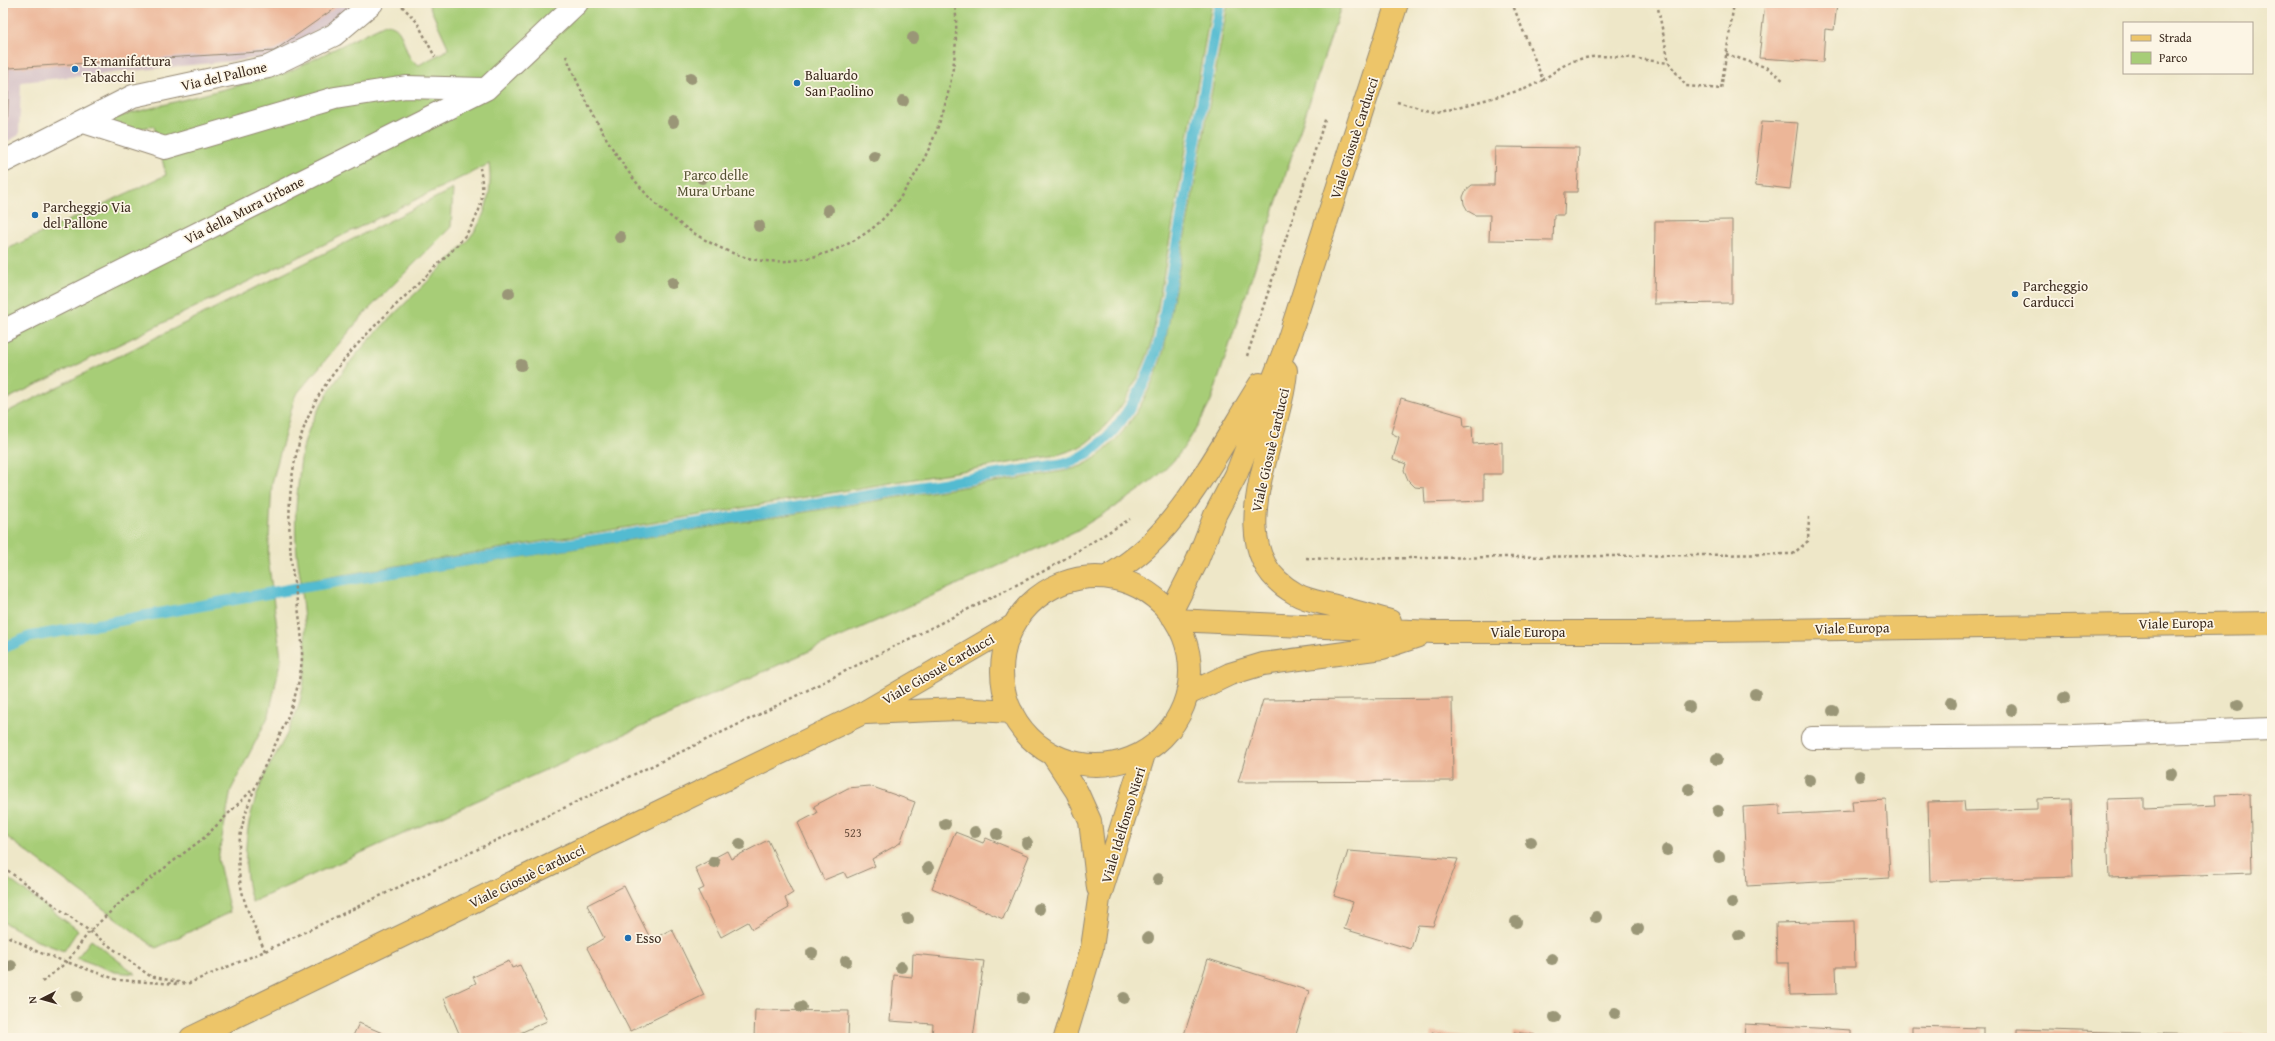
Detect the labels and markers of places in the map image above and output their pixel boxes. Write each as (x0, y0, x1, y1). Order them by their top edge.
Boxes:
place label: Ex manifattura Tabacchi (83, 51, 171, 87)
marker: Ex manifattura Tabacchi (70, 64, 80, 74)
place label: Baluardo San Paolino (805, 65, 874, 101)
marker: Baluardo San Paolino (792, 78, 802, 88)
place label: Parcheggio Via del Pallone (43, 197, 131, 233)
marker: Parcheggio Via del Pallone (30, 210, 40, 220)
place label: Parcheggio Carducci (2023, 276, 2088, 312)
marker: Parcheggio Carducci (2010, 289, 2020, 299)
place label: Esso (636, 928, 661, 948)
marker: Esso (623, 933, 633, 943)

